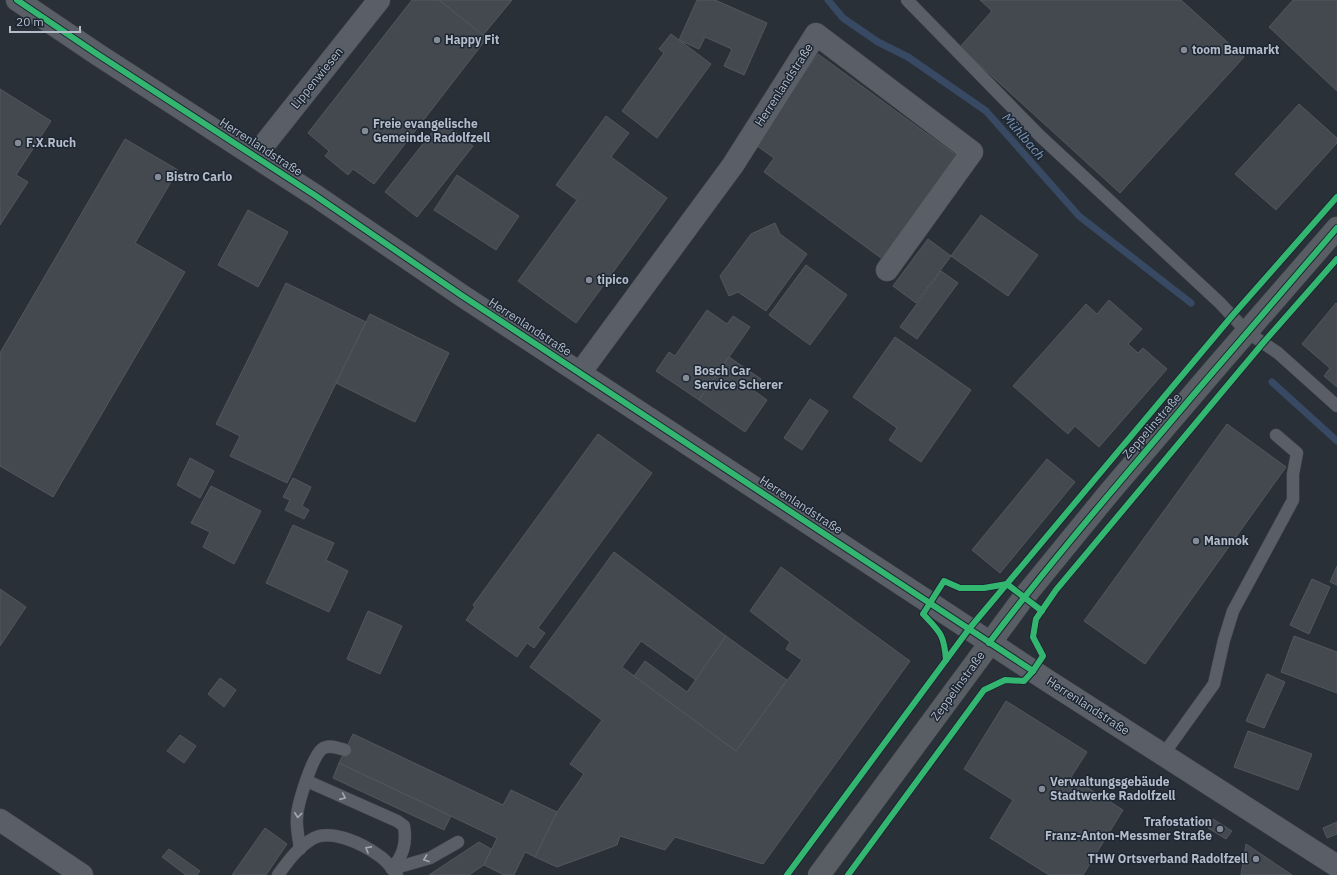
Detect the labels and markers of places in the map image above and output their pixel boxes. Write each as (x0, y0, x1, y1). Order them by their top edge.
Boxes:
place label: Happy Fit (445, 32, 500, 47)
marker: Happy Fit (432, 35, 442, 45)
place label: toom Baumarkt (1192, 42, 1280, 57)
marker: toom Baumarkt (1179, 45, 1189, 55)
place label: Freie evangelische Gemeinde Radolfzell (373, 116, 490, 145)
marker: Freie evangelische Gemeinde Radolfzell (360, 126, 370, 136)
place label: F.X.Ruch (26, 135, 76, 150)
marker: F.X.Ruch (13, 138, 23, 148)
place label: Bistro Carlo (166, 169, 232, 184)
marker: Bistro Carlo (153, 172, 163, 182)
place label: tipico (597, 272, 629, 287)
marker: tipico (584, 275, 594, 285)
place label: Bosch Car Service Scherer (694, 363, 783, 392)
marker: Bosch Car Service Scherer (681, 373, 691, 383)
place label: Mannok (1204, 533, 1249, 548)
marker: Mannok (1191, 536, 1201, 546)
place label: Verwaltungsgebäude Stadtwerke Radolfzell (1050, 774, 1176, 803)
marker: Verwaltungsgebäude Stadtwerke Radolfzell (1037, 784, 1047, 794)
place label: Trafostation Franz-Anton-Messmer Straße (1045, 814, 1212, 843)
marker: Trafostation Franz-Anton-Messmer Straße (1215, 824, 1225, 834)
place label: THW Ortsverband Radolfzell (1088, 851, 1248, 866)
marker: THW Ortsverband Radolfzell (1251, 854, 1261, 864)

